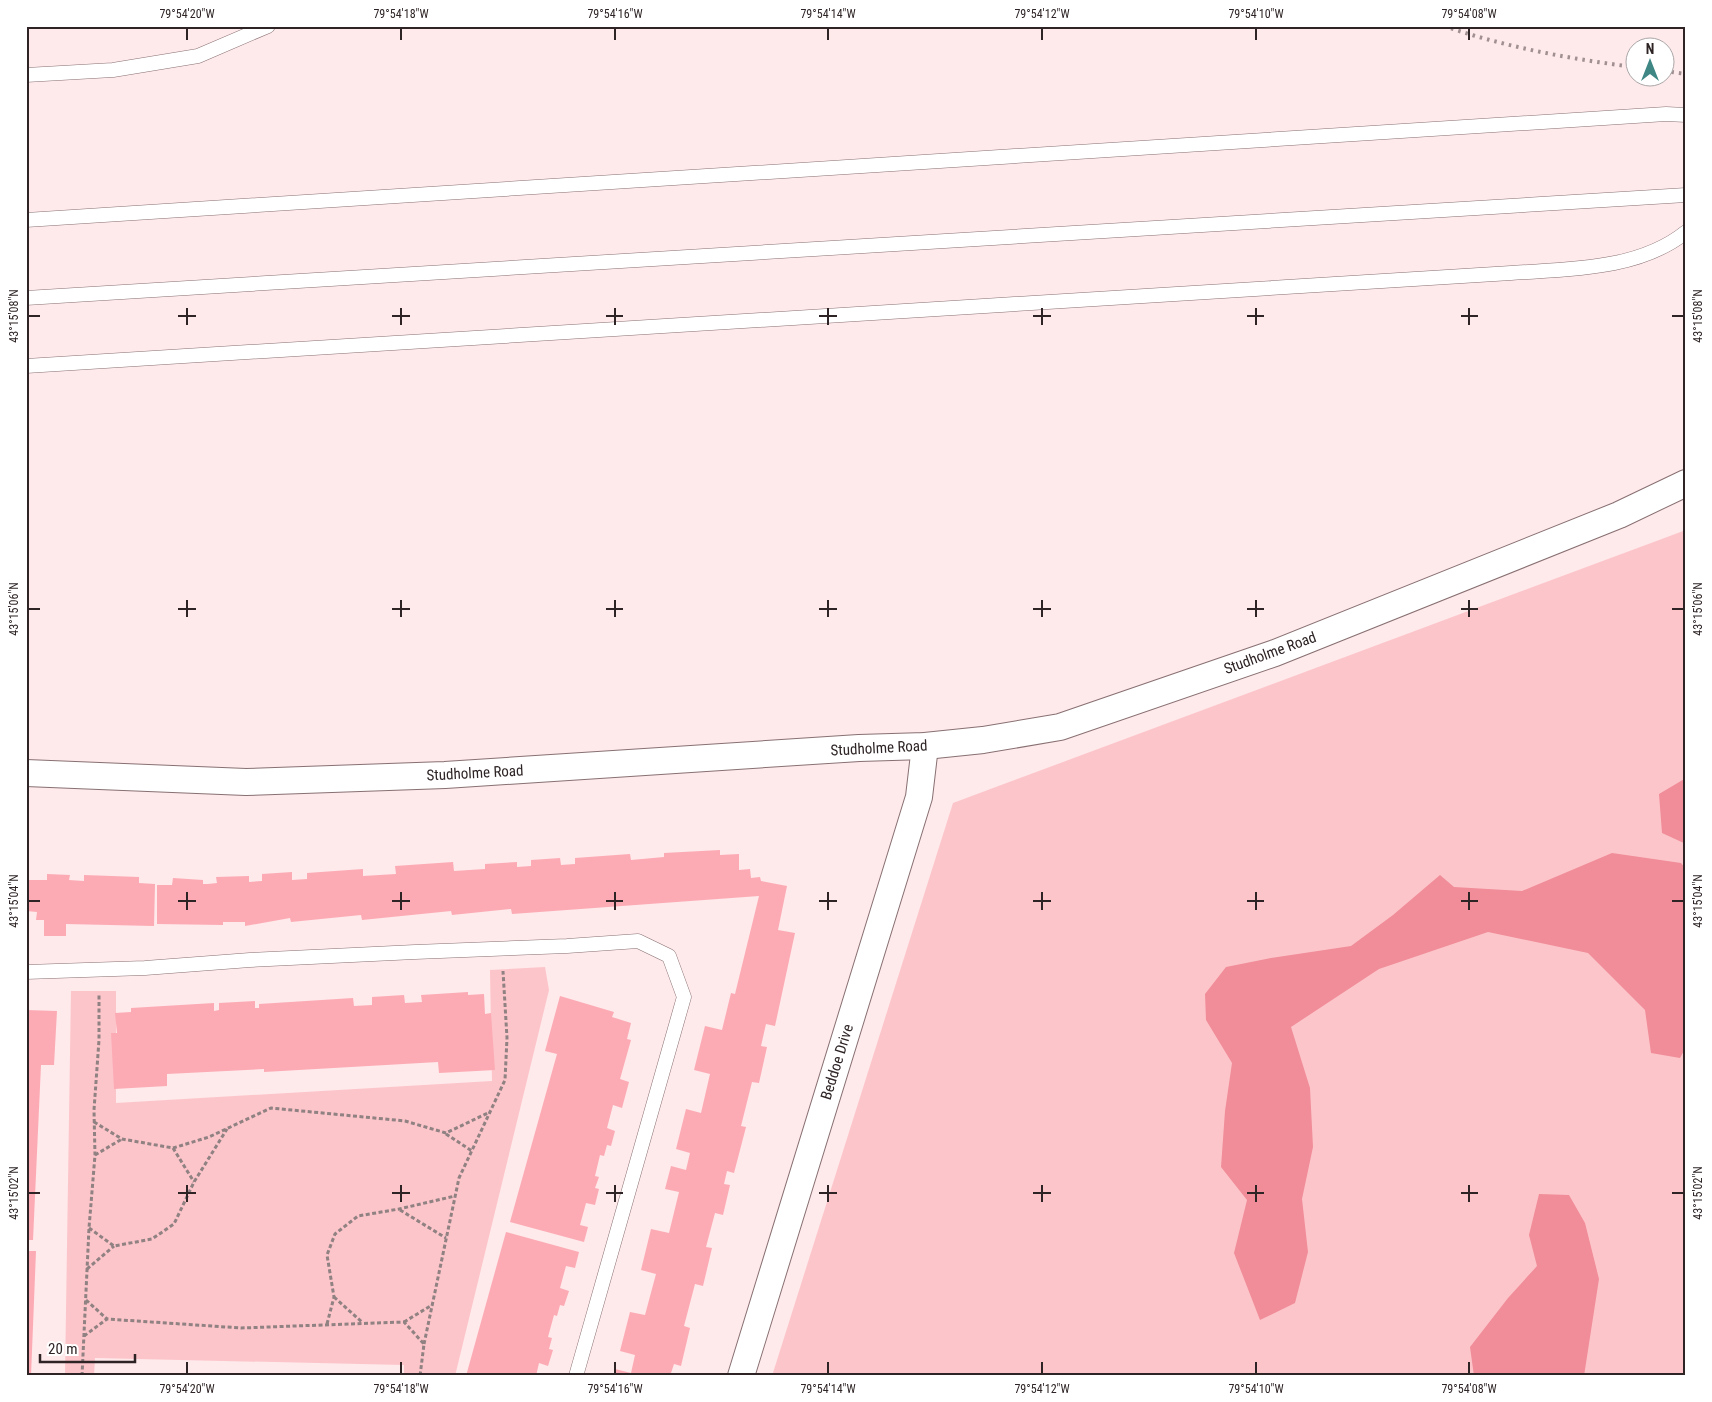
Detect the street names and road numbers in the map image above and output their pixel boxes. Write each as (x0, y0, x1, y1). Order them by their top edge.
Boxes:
street label: Studholme Road (1221, 628, 1319, 678)
street label: Studholme Road (830, 736, 928, 760)
street label: Studholme Road (426, 761, 524, 785)
street label: Beddoe Drive (817, 1022, 857, 1102)

